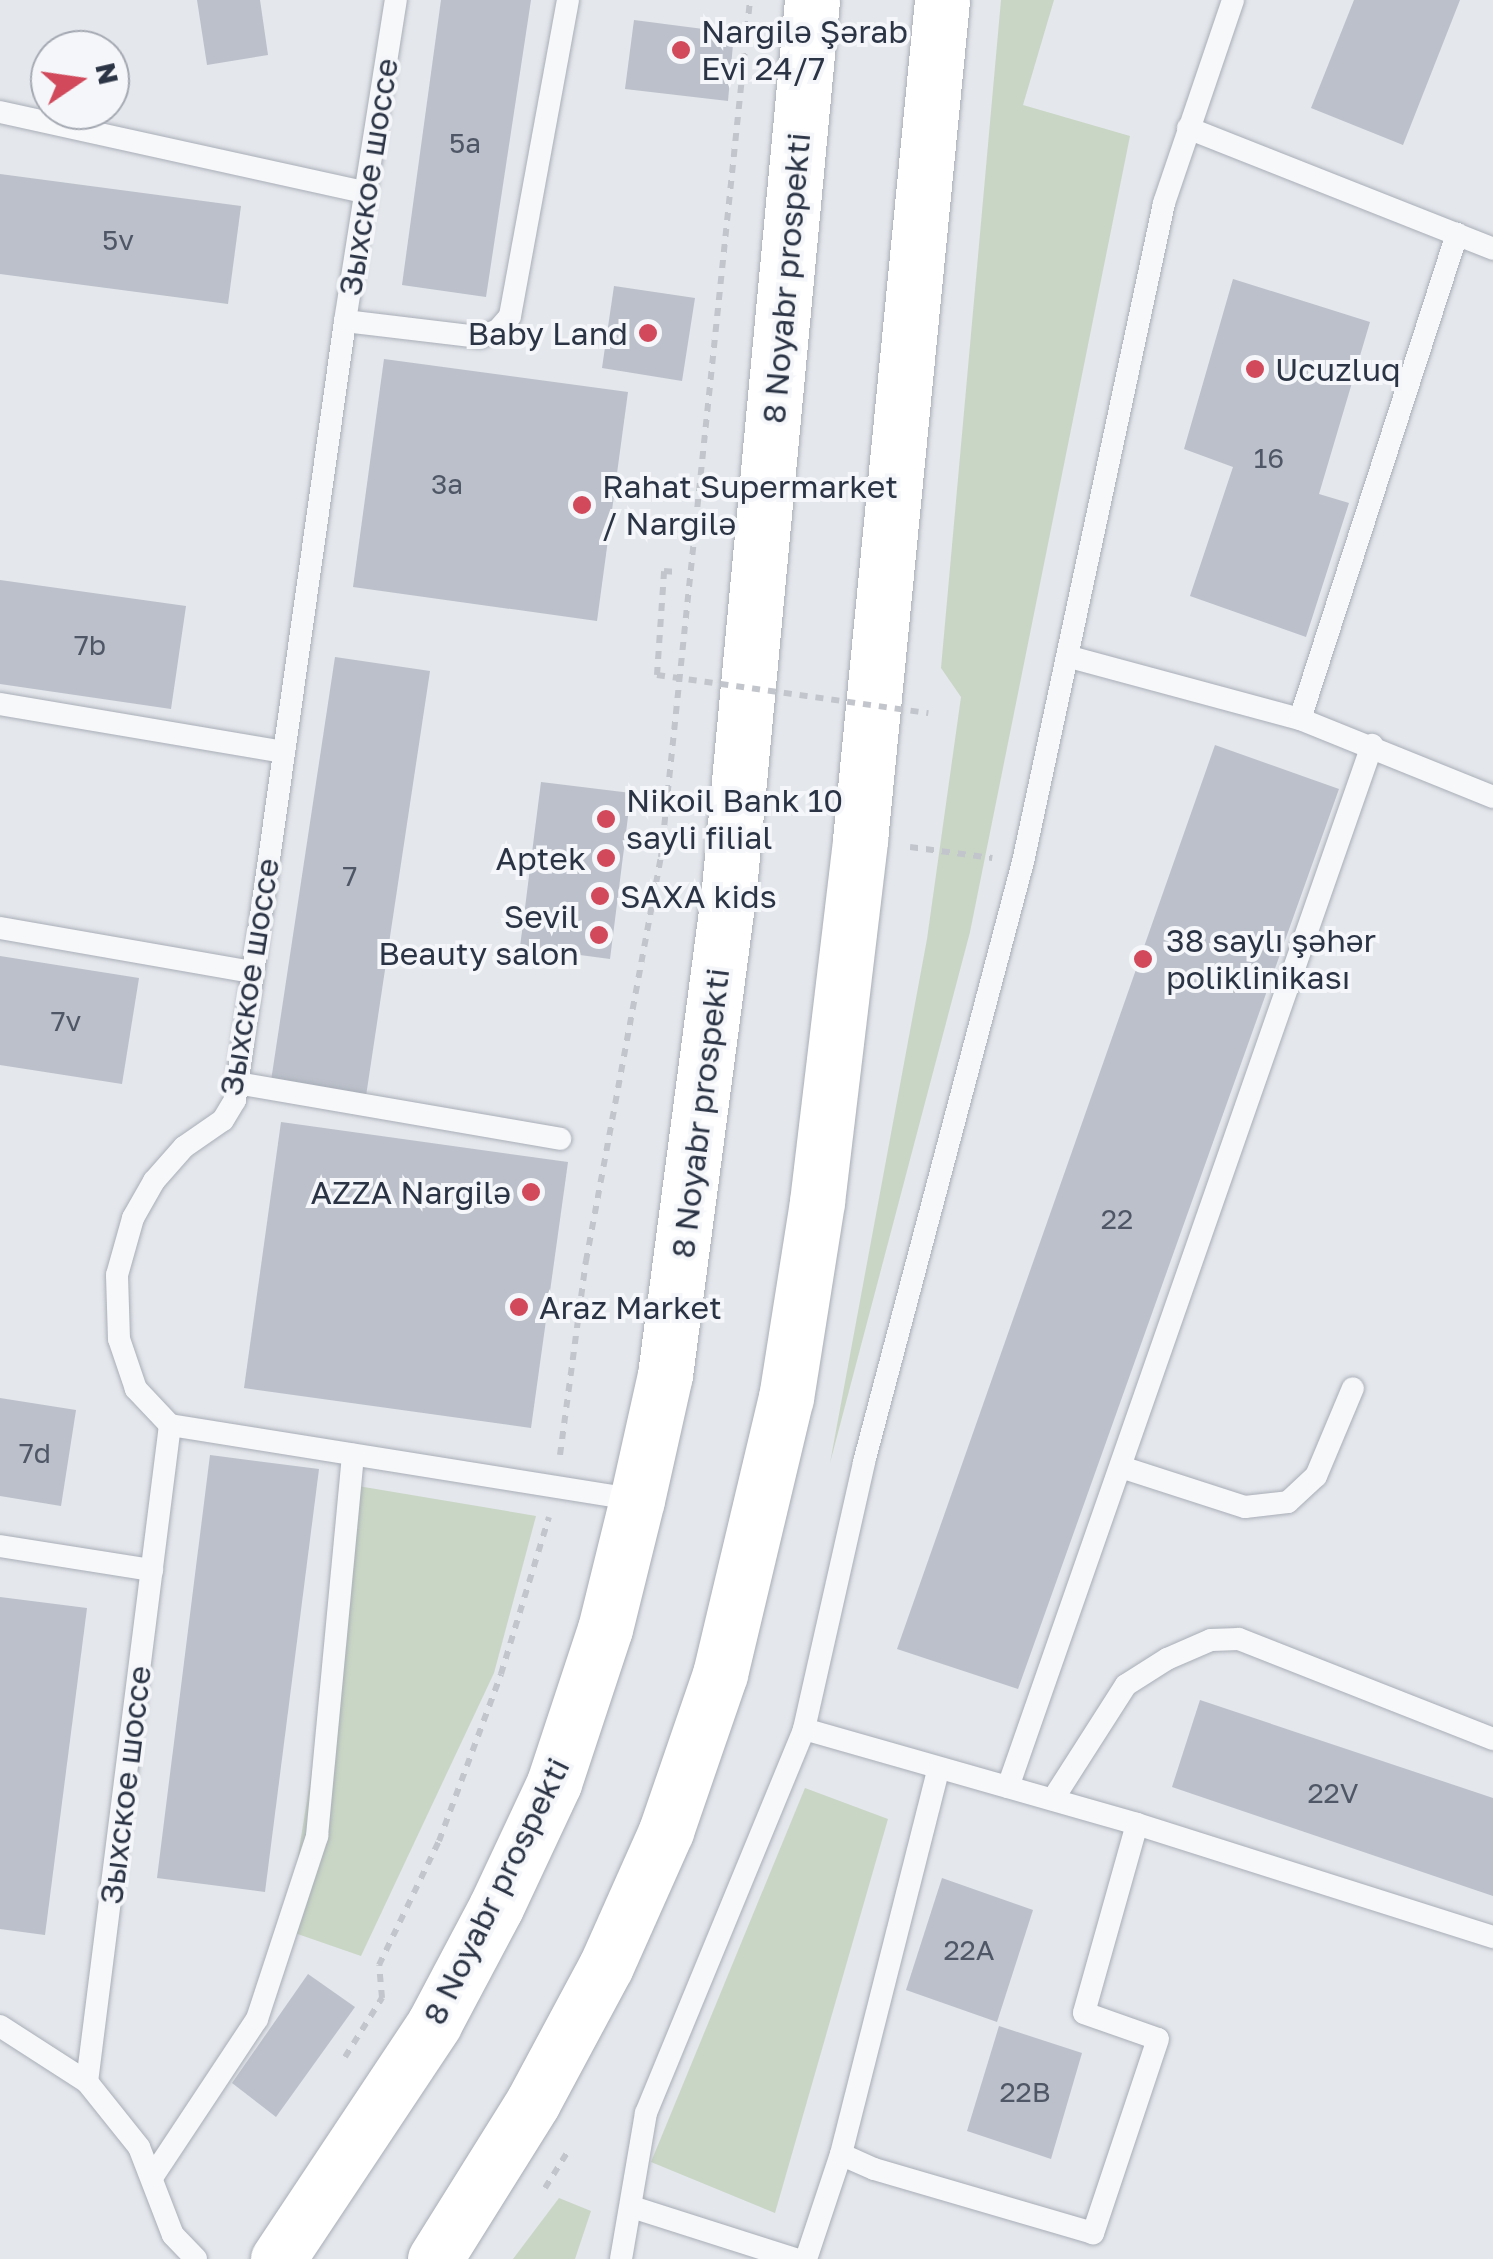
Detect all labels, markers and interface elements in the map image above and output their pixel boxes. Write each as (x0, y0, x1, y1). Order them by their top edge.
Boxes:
place label: Nargilə Şərab Evi 24/7 (701, 13, 908, 88)
north arrow (30, 30, 130, 130)
marker: Nargilə Şərab Evi 24/7 (670, 39, 692, 61)
street label: Зыхское шоссе (330, 55, 406, 299)
text: N (89, 60, 126, 88)
house number: 5a (449, 126, 481, 160)
street label: 8 Noyabr prospekti (754, 131, 818, 425)
house number: 5v (102, 223, 134, 257)
place label: Baby Land (468, 314, 628, 352)
marker: Baby Land (637, 322, 659, 344)
place label: Ucuzluq (1275, 350, 1401, 388)
marker: Ucuzluq (1244, 358, 1266, 380)
house number: 16 (1254, 441, 1284, 475)
house number: 3a (431, 467, 463, 501)
place label: Rahat Supermarket / Nargilə (602, 468, 898, 543)
marker: Rahat Supermarket / Nargilə (571, 494, 593, 516)
house number: 7b (74, 628, 106, 662)
place label: Nikoil Bank 10 sayli filial (626, 782, 843, 857)
marker: Nikoil Bank 10 sayli filial (595, 808, 617, 830)
place label: Aptek (495, 839, 586, 877)
marker: Aptek (595, 847, 617, 869)
street label: Зыхское шоссе (211, 855, 287, 1099)
house number: 7 (343, 859, 357, 893)
place label: SAXA kids (620, 877, 777, 915)
marker: SAXA kids (589, 885, 611, 907)
place label: Sevil Beauty salon (378, 898, 579, 973)
place label: 38 saylı şəhər poliklinikası (1166, 922, 1376, 997)
marker: Sevil Beauty salon (588, 924, 610, 946)
marker: 38 saylı şəhər poliklinikası (1130, 946, 1156, 972)
street label: 8 Noyabr prospekti (663, 966, 737, 1260)
house number: 7v (51, 1004, 81, 1038)
place label: AZZA Nargilə (311, 1173, 511, 1211)
marker: AZZA Nargilə (520, 1181, 542, 1203)
house number: 22 (1101, 1202, 1133, 1236)
place label: Araz Market (539, 1288, 722, 1326)
marker: Araz Market (508, 1296, 530, 1318)
house number: 7d (19, 1436, 51, 1470)
street label: Зыхское шоссе (91, 1663, 159, 1907)
street label: 8 Noyabr prospekti (415, 1751, 577, 2031)
house number: 22V (1307, 1776, 1359, 1810)
house number: 22A (943, 1933, 995, 1967)
house number: 22B (999, 2075, 1051, 2109)

